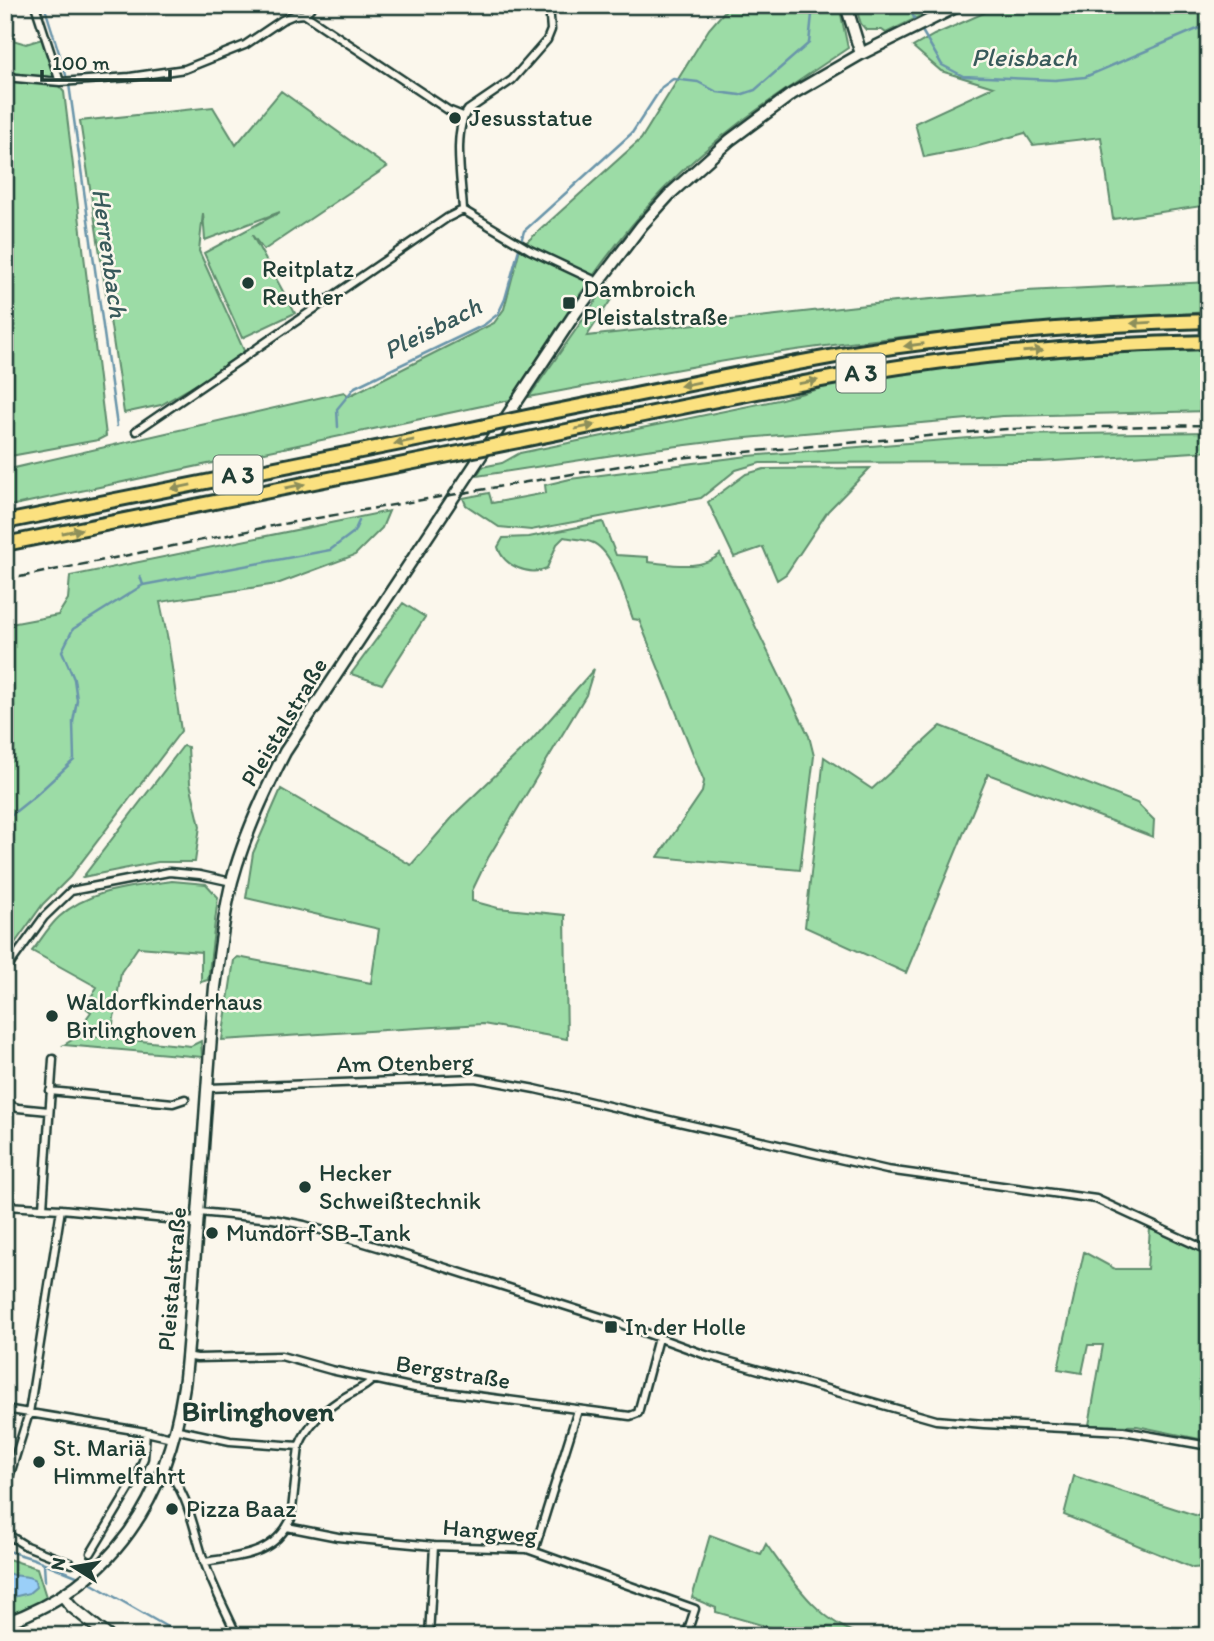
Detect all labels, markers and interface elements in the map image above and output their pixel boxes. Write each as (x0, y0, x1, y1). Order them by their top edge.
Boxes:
scale bar (42, 38, 170, 82)
water label: Pleisbach (971, 41, 1077, 73)
text: 100 m (52, 50, 110, 75)
place label: Jesusstatue (469, 103, 593, 132)
marker: Jesusstatue (447, 110, 463, 126)
water label: Herrenbach (85, 186, 135, 320)
place label: Reitplatz Reuther (262, 254, 354, 311)
place label: Dambroich Pleistalstraße (583, 274, 728, 331)
marker: Reitplatz Reuther (240, 275, 256, 291)
water label: Pleisbach (378, 289, 487, 366)
marker: Dambroich Pleistalstraße (561, 295, 577, 311)
one-way arrow (1129, 318, 1151, 329)
one-way arrow (903, 339, 925, 350)
one-way arrow (1022, 345, 1044, 356)
road number: A 3 (836, 354, 886, 392)
one-way arrow (797, 377, 819, 388)
one-way arrow (679, 379, 701, 390)
one-way arrow (574, 422, 596, 433)
one-way arrow (393, 437, 415, 448)
road number: A 3 (214, 456, 262, 495)
one-way arrow (284, 480, 306, 491)
one-way arrow (170, 481, 192, 492)
one-way arrow (61, 525, 83, 536)
street label: Pleistalstraße (234, 652, 333, 791)
place label: Waldorfkinderhaus Birlinghoven (66, 987, 263, 1044)
marker: Waldorfkinderhaus Birlinghoven (44, 1008, 60, 1024)
street label: Am Otenberg (336, 1047, 475, 1078)
place label: Hecker Schweißtechnik (319, 1158, 481, 1215)
marker: Hecker Schweißtechnik (297, 1179, 313, 1195)
street label: Pleistalstraße (151, 1206, 192, 1352)
place label: Mundorf SB-Tank (226, 1218, 411, 1247)
marker: Mundorf SB-Tank (204, 1225, 220, 1241)
place label: In der Holle (625, 1312, 746, 1341)
marker: In der Holle (603, 1319, 619, 1335)
street label: Bergstraße (394, 1348, 512, 1395)
district label: Birlinghoven (182, 1394, 334, 1428)
place label: St. Mariä Himmelfahrt (53, 1433, 186, 1490)
marker: St. Mariä Himmelfahrt (31, 1454, 47, 1470)
place label: Pizza Baaz (186, 1494, 296, 1523)
marker: Pizza Baaz (164, 1501, 180, 1517)
street label: Hangweg (441, 1512, 539, 1549)
north arrow (38, 1532, 108, 1602)
text: N (45, 1555, 70, 1572)

